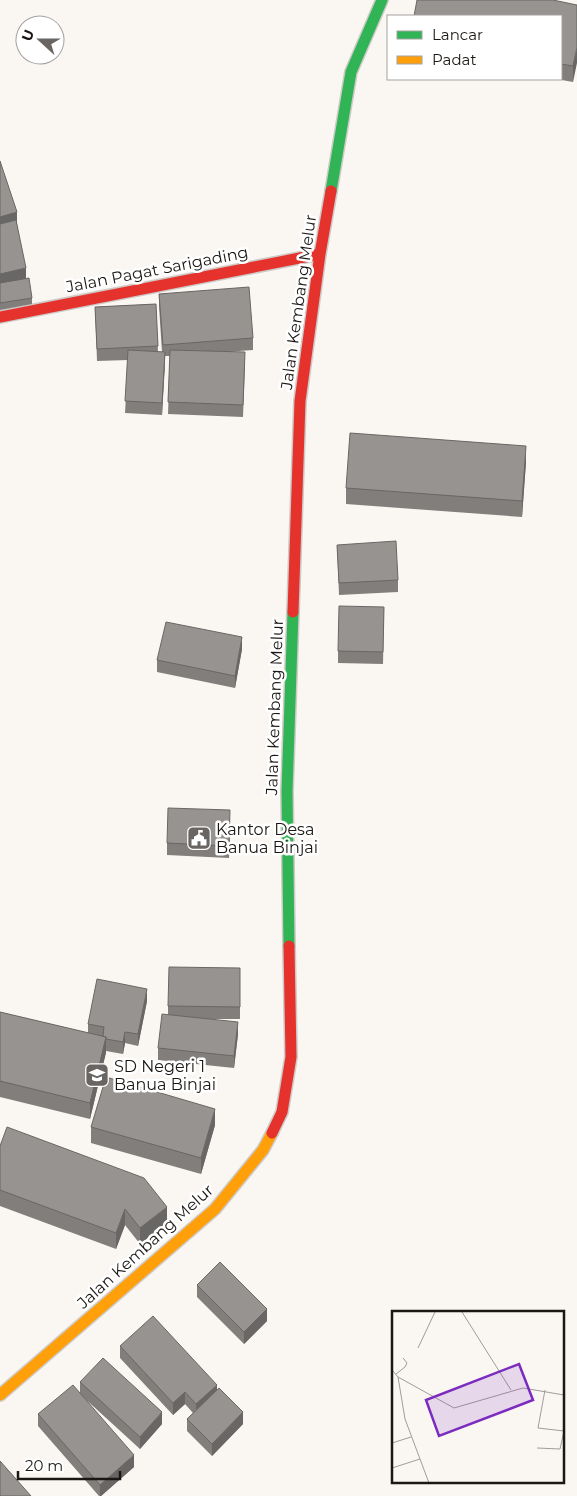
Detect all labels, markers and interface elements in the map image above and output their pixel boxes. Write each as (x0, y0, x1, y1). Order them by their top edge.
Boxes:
north arrow (15, 15, 65, 65)
legend (387, 15, 562, 80)
text: Lancar (432, 25, 483, 44)
text: U (17, 27, 38, 44)
text: Padat (432, 50, 477, 69)
street label: Jalan Kembang Melur (277, 213, 320, 392)
street label: Jalan Pagat Sarigading (63, 242, 250, 297)
street label: Jalan Kembang Melur (262, 619, 287, 797)
place label: Kantor Desa Banua Binjai (216, 820, 318, 857)
public building icon: Kantor Desa Banua Binjai (186, 825, 212, 851)
place label: SD Negeri 1 Banua Binjai (114, 1057, 216, 1094)
school or university icon: SD Negeri 1 Banua Binjai (84, 1062, 110, 1088)
street label: Jalan Kembang Melur (73, 1180, 217, 1313)
inset map (392, 1311, 564, 1484)
scale bar (18, 1448, 120, 1480)
text: 20 m (25, 1456, 63, 1475)

